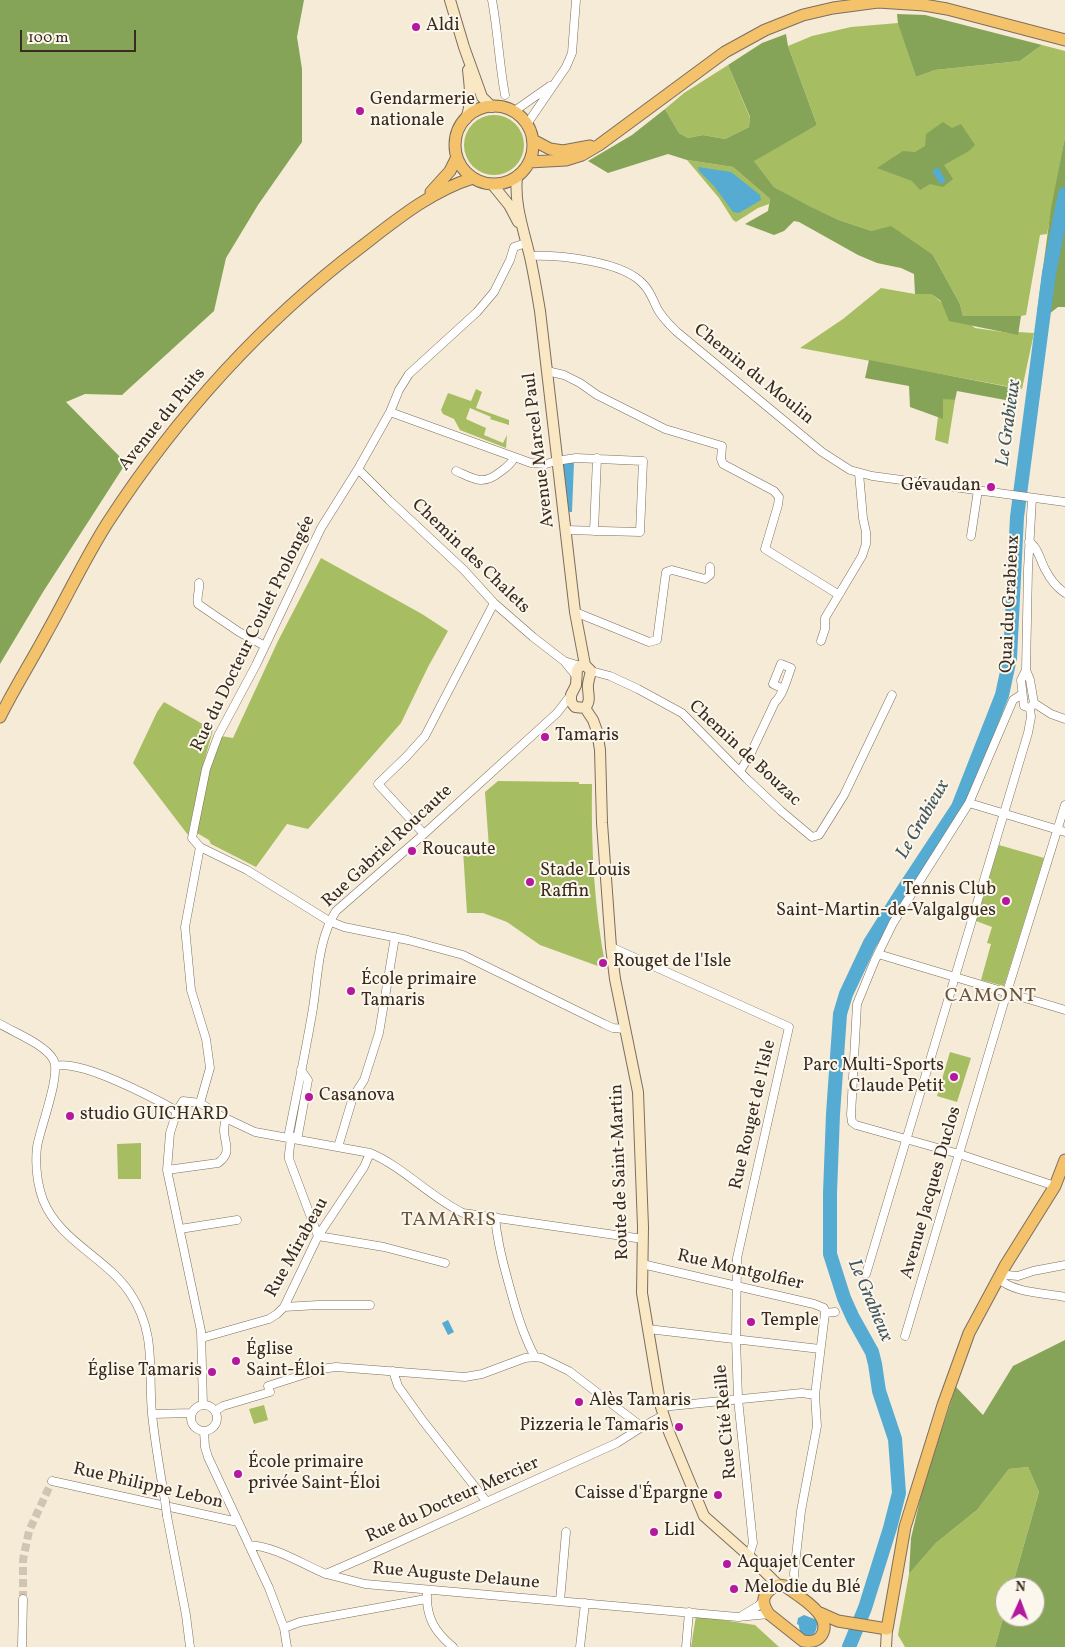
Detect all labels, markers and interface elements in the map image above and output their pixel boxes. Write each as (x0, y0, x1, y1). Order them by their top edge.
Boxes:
place label: Aldi (426, 16, 460, 38)
scale bar (22, 20, 139, 52)
marker: Aldi (410, 21, 422, 33)
text: 100 m (28, 28, 68, 49)
place label: Gendarmerie nationale (370, 90, 475, 132)
marker: Gendarmerie nationale (354, 105, 366, 117)
street label: Chemin du Moulin (689, 320, 817, 430)
street label: Avenue du Puits (115, 364, 211, 476)
street label: Avenue Marcel Paul (520, 371, 560, 529)
water label: Le Grabieux (993, 378, 1027, 468)
place label: Gévaudan (901, 476, 981, 498)
marker: Gévaudan (985, 481, 997, 493)
street label: Chemin des Chalets (406, 495, 534, 619)
street label: Rue du Docteur Coulet Prolongée (187, 512, 321, 756)
street label: Quai du Grabieux (997, 534, 1025, 674)
street label: Chemin de Bouzac (683, 696, 805, 812)
place label: Tamaris (555, 726, 619, 748)
marker: Tamaris (539, 731, 551, 743)
water label: Le Grabieux (892, 776, 956, 864)
street label: Rue Gabriel Roucaute (318, 781, 458, 913)
place label: Roucaute (422, 840, 496, 862)
marker: Roucaute (406, 845, 418, 857)
place label: Stade Louis Raffin (540, 861, 630, 904)
marker: Stade Louis Raffin (524, 876, 536, 888)
place label: Tennis Club Saint-Martin-de-Valgalgues (776, 880, 996, 922)
marker: Tennis Club Saint-Martin-de-Valgalgues (1000, 895, 1012, 907)
place label: Rouget de l'Isle (613, 952, 731, 974)
marker: Rouget de l'Isle (597, 957, 609, 969)
place label: École primaire Tamaris (361, 970, 476, 1012)
marker: École primaire Tamaris (345, 985, 357, 997)
district label: CAMONT (944, 985, 1038, 1009)
street label: Rue Rouget de l'Isle (726, 1038, 782, 1192)
place label: Parc Multi-Sports Claude Petit (803, 1056, 944, 1098)
marker: Parc Multi-Sports Claude Petit (948, 1071, 960, 1083)
street label: Route de Saint-Martin (607, 1084, 635, 1260)
place label: Casanova (319, 1086, 395, 1108)
marker: Casanova (303, 1091, 315, 1103)
street label: Avenue Jacques Duclos (897, 1104, 967, 1282)
place label: studio GUICHARD (80, 1105, 228, 1127)
marker: studio GUICHARD (64, 1110, 76, 1122)
street label: Rue Mirabeau (262, 1194, 334, 1302)
district label: TAMARIS (400, 1209, 498, 1233)
street label: Rue Montgolfier (675, 1246, 805, 1296)
water label: Le Grabieux (841, 1256, 897, 1346)
place label: Temple (761, 1311, 819, 1333)
marker: Temple (745, 1316, 757, 1328)
place label: Église Saint-Éloi (246, 1340, 325, 1382)
marker: Église Saint-Éloi (230, 1355, 242, 1367)
place label: Église Tamaris (87, 1361, 202, 1383)
street label: Rue Cité Reille (711, 1364, 743, 1480)
marker: Église Tamaris (206, 1366, 218, 1378)
place label: Alès Tamaris (589, 1391, 691, 1413)
marker: Alès Tamaris (573, 1396, 585, 1408)
place label: Pizzeria le Tamaris (520, 1416, 669, 1438)
marker: Pizzeria le Tamaris (673, 1421, 685, 1433)
place label: École primaire privée Saint-Éloi (248, 1453, 380, 1496)
street label: Rue du Docteur Mercier (363, 1453, 543, 1549)
street label: Rue Philippe Lebon (71, 1459, 225, 1515)
marker: École primaire privée Saint-Éloi (232, 1468, 244, 1480)
place label: Caisse d'Épargne (575, 1484, 708, 1506)
marker: Caisse d'Épargne (712, 1489, 724, 1501)
place label: Lidl (664, 1521, 695, 1543)
marker: Lidl (648, 1526, 660, 1538)
place label: Aquajet Center (737, 1553, 855, 1575)
marker: Aquajet Center (721, 1558, 733, 1570)
street label: Rue Auguste Delaune (371, 1559, 541, 1595)
north arrow (995, 1577, 1045, 1627)
place label: Melodie du Blé (744, 1578, 861, 1600)
text: N (1015, 1578, 1026, 1597)
marker: Melodie du Blé (728, 1583, 740, 1595)

